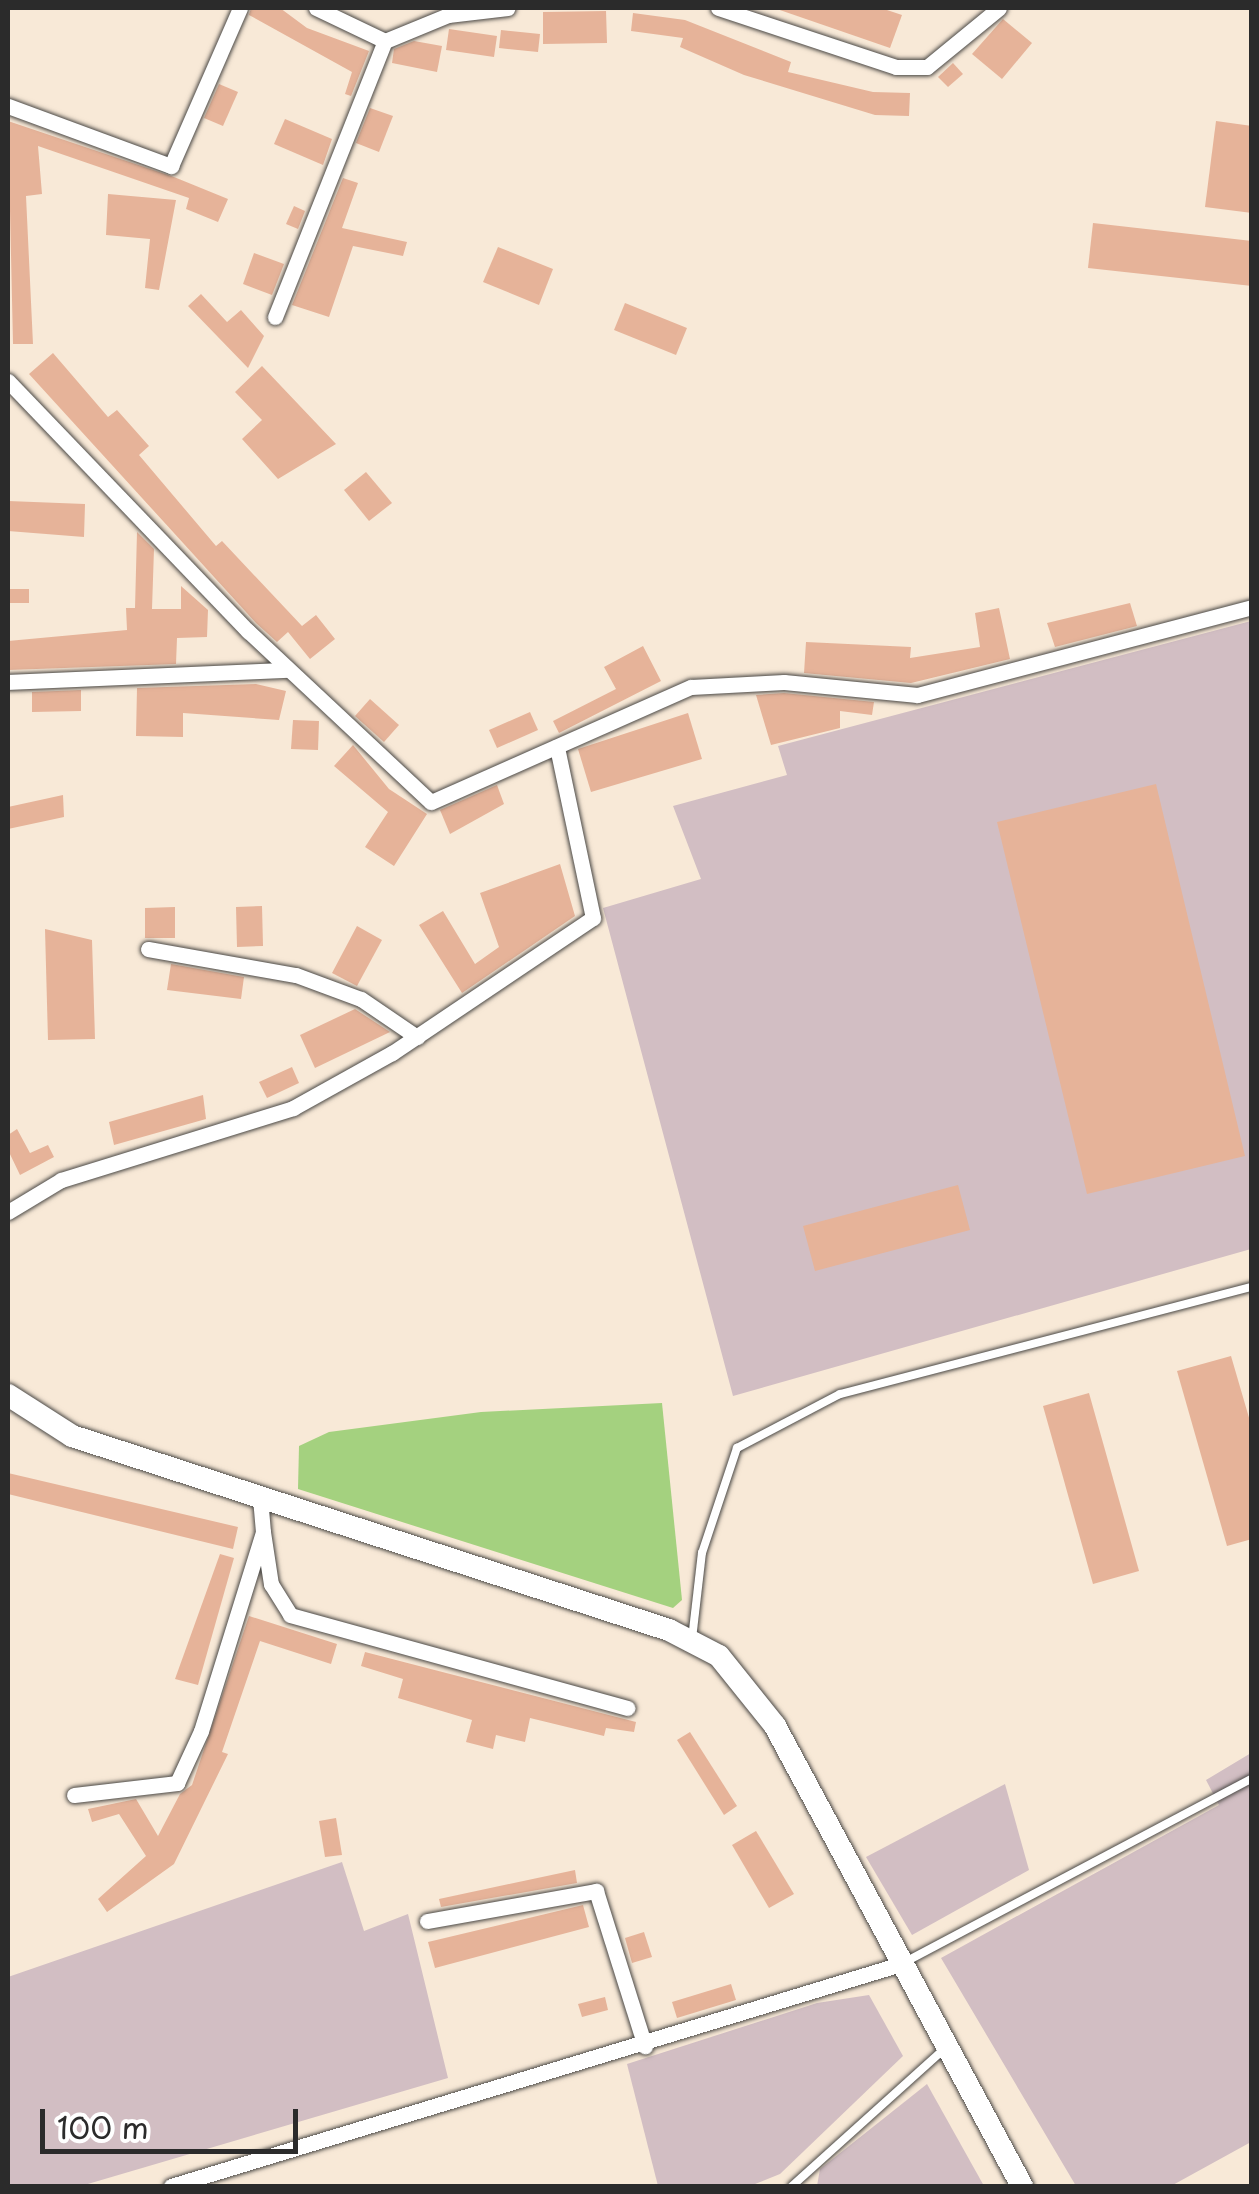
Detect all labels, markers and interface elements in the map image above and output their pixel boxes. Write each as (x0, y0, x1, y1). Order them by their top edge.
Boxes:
scale bar (45, 2089, 302, 2151)
text: 100 m (57, 2104, 149, 2149)

